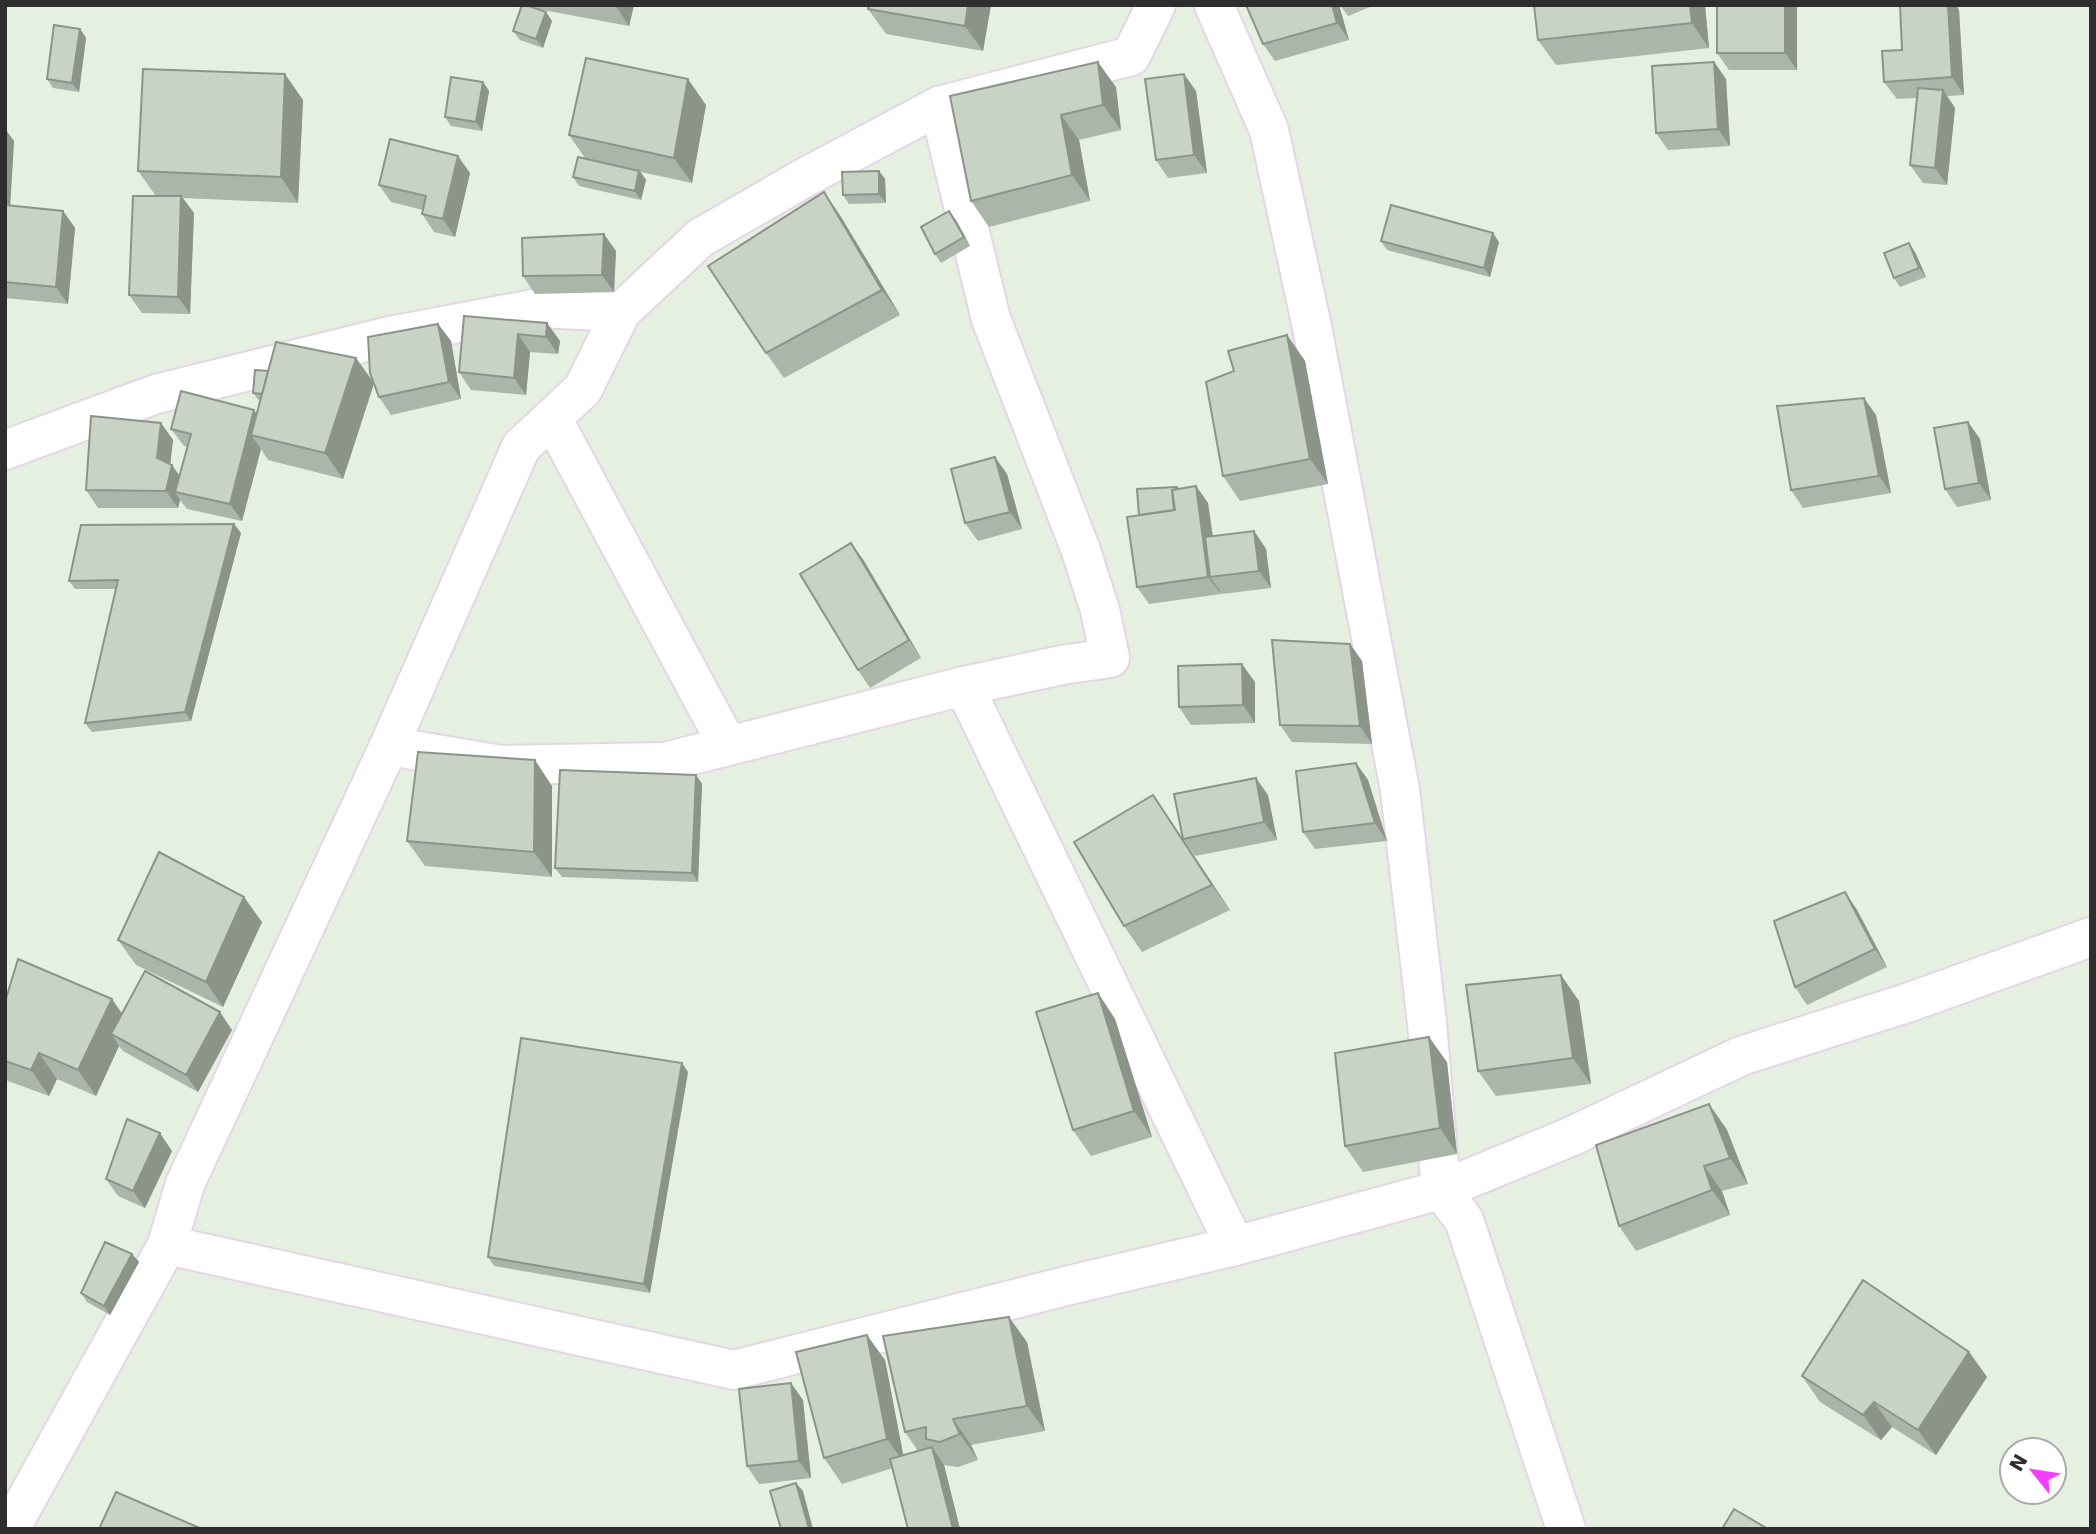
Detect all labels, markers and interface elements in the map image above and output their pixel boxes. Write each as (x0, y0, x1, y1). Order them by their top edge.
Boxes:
north arrow (1998, 1436, 2068, 1506)
text: N (2005, 1450, 2032, 1475)

